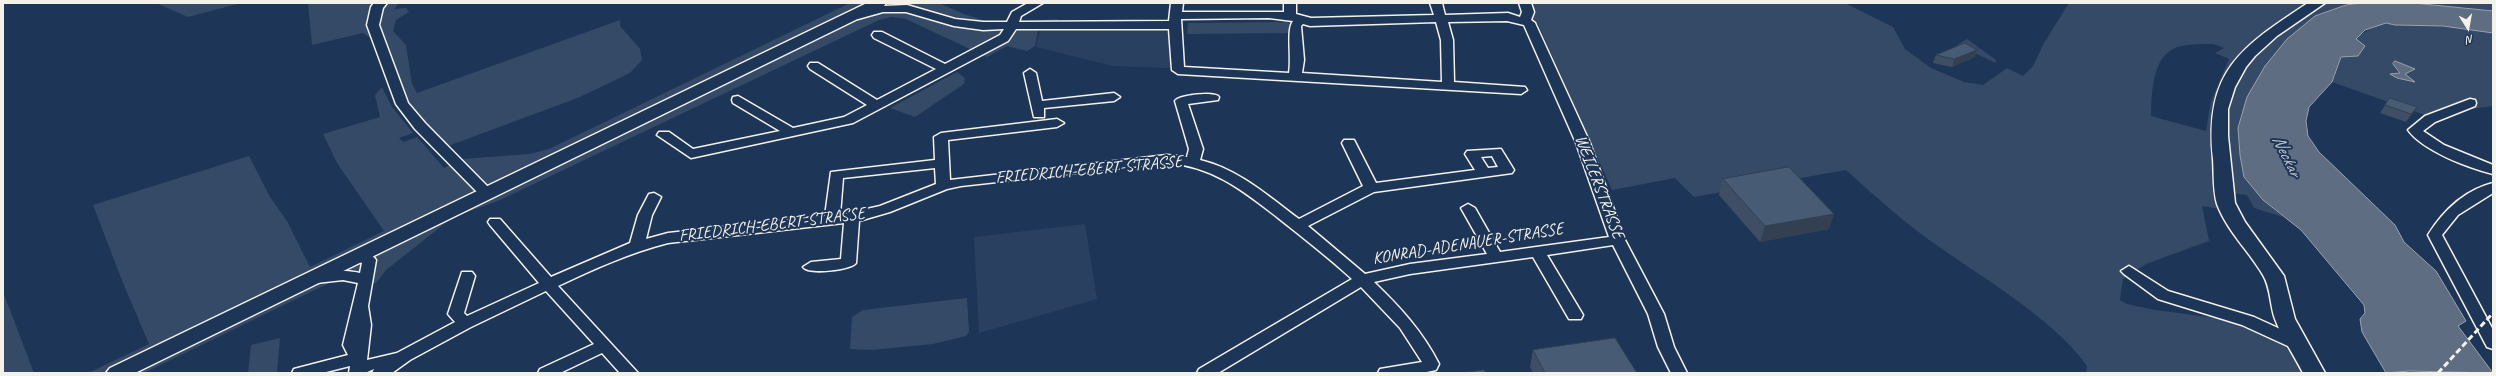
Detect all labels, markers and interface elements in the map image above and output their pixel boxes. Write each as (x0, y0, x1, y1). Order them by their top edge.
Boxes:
north arrow (2448, 8, 2488, 48)
text: N (2466, 32, 2475, 47)
street label: WEILERSTRASSE (1570, 132, 1628, 242)
water label: Neckar (2267, 132, 2305, 180)
street label: FRIEDRICH-EBERT-STRASSE (995, 152, 1183, 188)
street label: FRIEDRICH-EBERT-STRASSE (678, 203, 866, 247)
street label: KONRAD-ADENAUER-STRASSE (1371, 219, 1565, 269)

